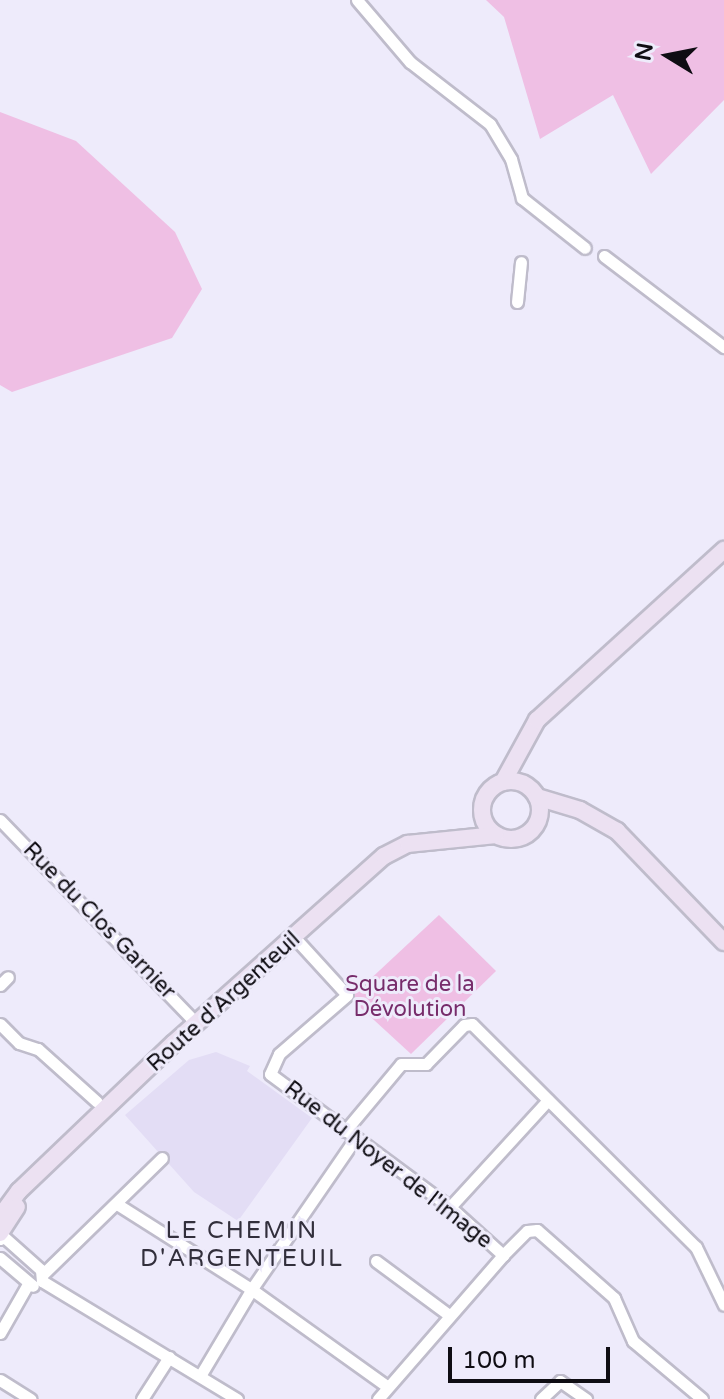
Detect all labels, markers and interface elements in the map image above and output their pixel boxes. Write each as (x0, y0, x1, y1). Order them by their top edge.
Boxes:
north arrow (628, 16, 708, 96)
text: N (630, 41, 659, 63)
street label: Rue du Clos Garnier (17, 837, 181, 1005)
street label: Route d'Argenteuil (142, 926, 306, 1078)
park label: Square de la Dévolution (345, 971, 475, 1022)
street label: Rue du Noyer de l'Image (279, 1076, 497, 1254)
district label: LE CHEMIN D'ARGENTEUIL (140, 1217, 344, 1273)
scale bar (452, 1331, 614, 1381)
text: 100 m (462, 1346, 536, 1375)

